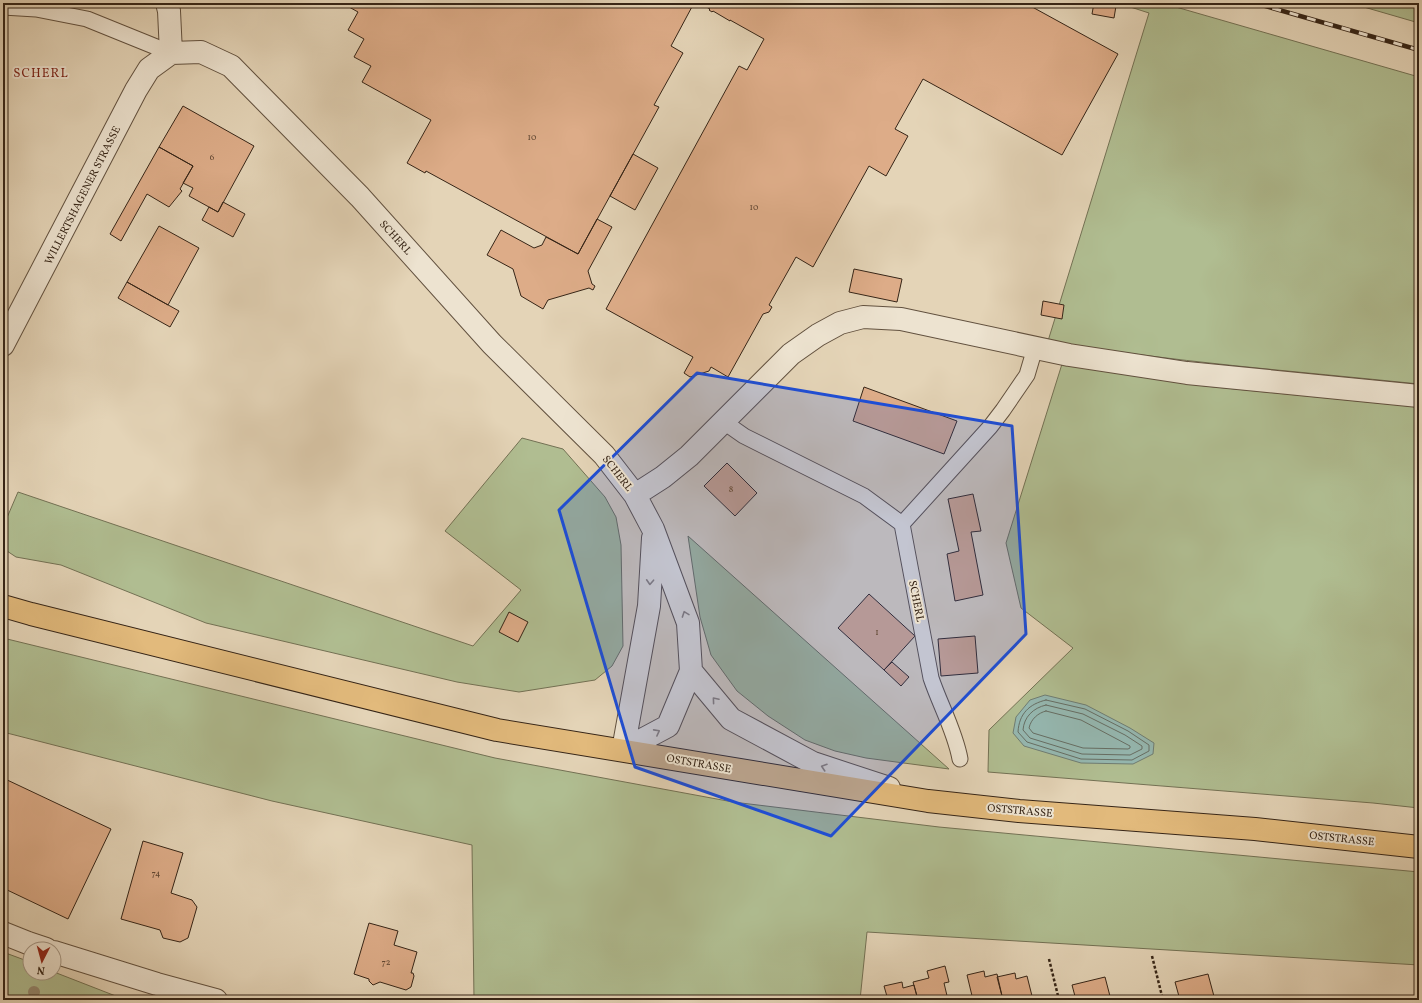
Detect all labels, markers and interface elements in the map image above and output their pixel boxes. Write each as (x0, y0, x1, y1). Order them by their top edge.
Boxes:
district label: SCHERL (13, 65, 69, 83)
street label: WILLERTSHAGENER STRASSE (42, 124, 125, 267)
house number: 10 (528, 131, 537, 144)
house number: 6 (210, 151, 215, 164)
house number: 10 (750, 201, 759, 214)
street label: SCHERL (375, 217, 414, 259)
street label: SCHERL (598, 453, 636, 495)
house number: 8 (729, 483, 734, 496)
one-way arrow (646, 579, 655, 585)
street label: SCHERL (904, 579, 927, 623)
one-way arrow (681, 610, 689, 617)
house number: 1 (875, 626, 879, 639)
one-way arrow (712, 697, 719, 705)
one-way arrow (653, 729, 661, 737)
street label: OSTSTRASSE (665, 751, 733, 778)
one-way arrow (821, 763, 828, 772)
street label: OSTSTRASSE (987, 801, 1054, 822)
street label: OSTSTRASSE (1308, 829, 1376, 850)
house number: 74 (152, 867, 160, 880)
north arrow (22, 941, 62, 981)
house number: 72 (381, 956, 391, 969)
text: N (36, 962, 46, 977)

